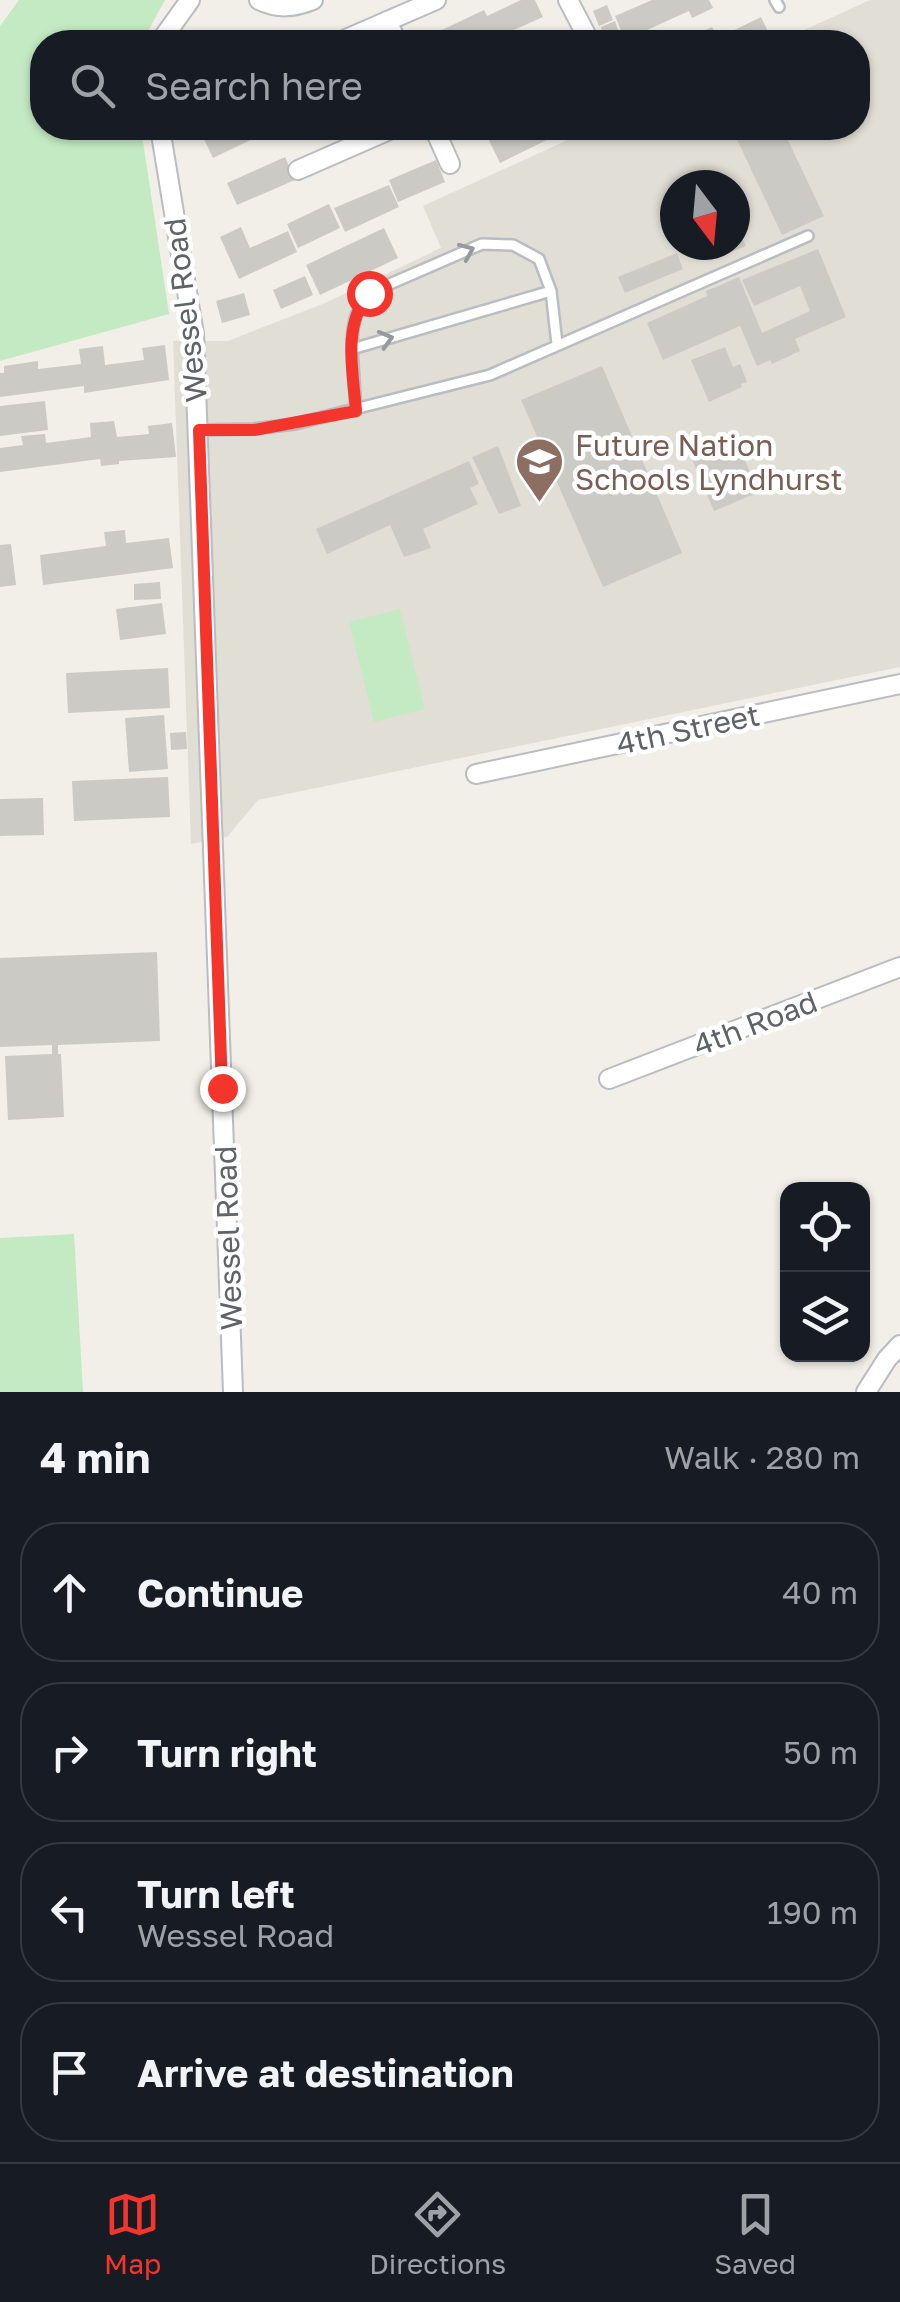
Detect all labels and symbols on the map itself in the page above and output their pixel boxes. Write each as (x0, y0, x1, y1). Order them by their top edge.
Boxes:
north arrow (660, 170, 750, 260)
street label: Wessel Road (156, 216, 214, 404)
one-way arrow (457, 243, 475, 263)
route start (347, 271, 393, 317)
one-way arrow (376, 330, 393, 351)
place label: Future Nation Schools Lyndhurst (575, 427, 843, 497)
school or university icon: Future Nation Schools Lyndhurst (514, 436, 566, 504)
street label: 4th Street (613, 696, 763, 762)
street label: 4th Road (688, 983, 822, 1063)
route end (200, 1066, 246, 1112)
street label: Wessel Road (207, 1145, 249, 1331)

